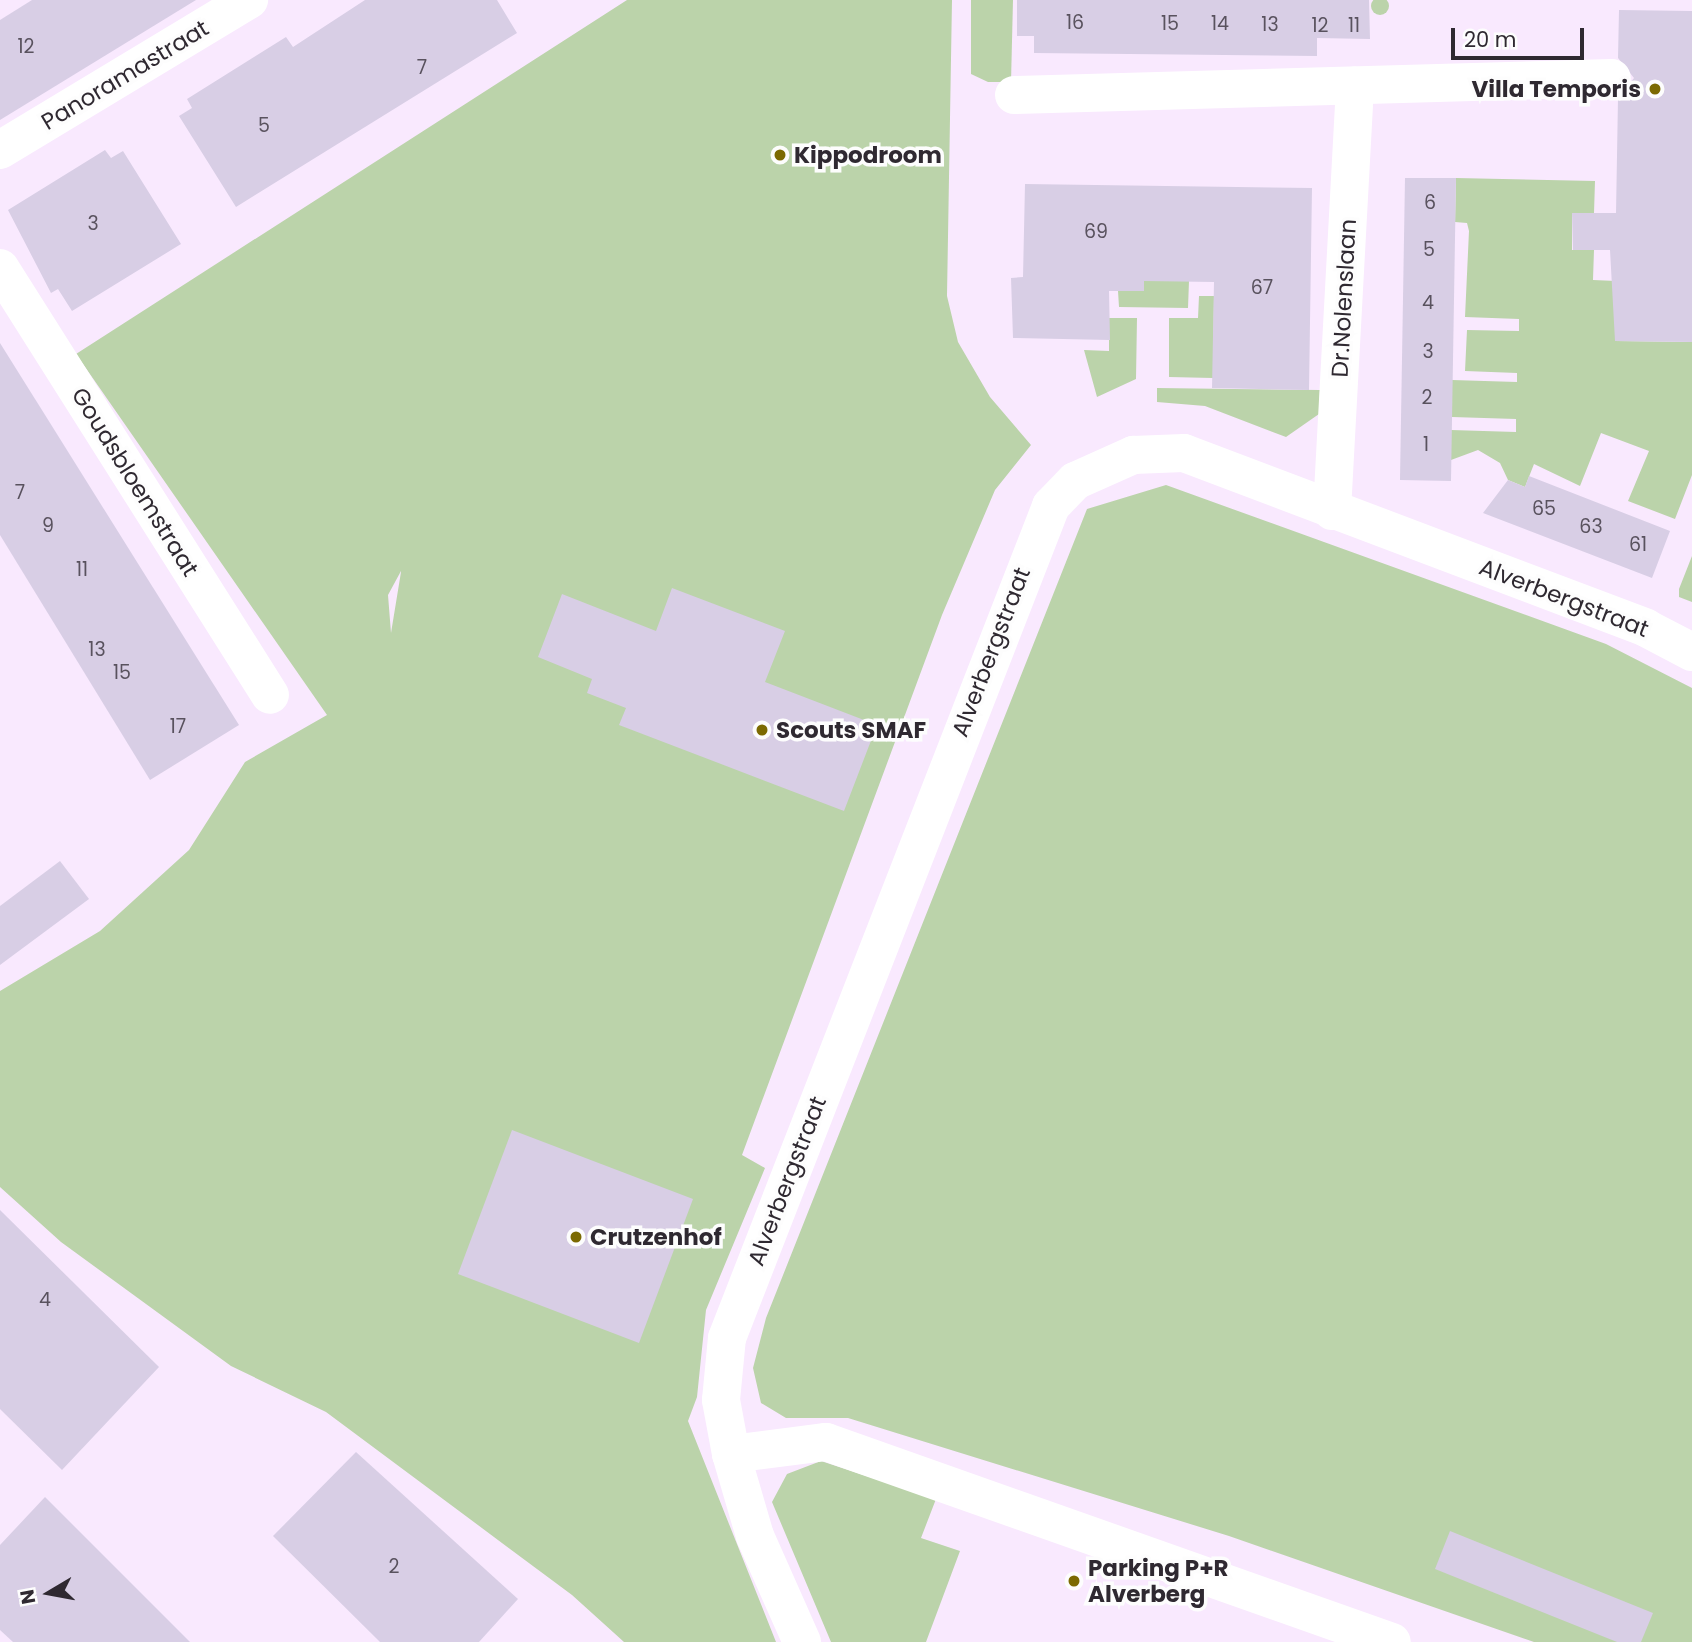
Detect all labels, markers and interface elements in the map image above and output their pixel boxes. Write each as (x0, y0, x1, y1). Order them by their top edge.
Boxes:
house number: 16 (1066, 12, 1084, 34)
house number: 15 (1161, 13, 1179, 35)
house number: 14 (1211, 13, 1229, 35)
street label: Panoramastraat (36, 14, 214, 136)
house number: 13 (1261, 14, 1279, 36)
scale bar (1454, 14, 1587, 58)
house number: 12 (1311, 15, 1329, 37)
house number: 11 (1348, 15, 1360, 37)
text: 20 m (1464, 25, 1517, 54)
house number: 12 (17, 36, 35, 58)
house number: 7 (417, 57, 427, 79)
place label: Villa Temporis (1472, 75, 1641, 103)
marker: Villa Temporis (1647, 81, 1663, 97)
house number: 5 (258, 115, 270, 137)
place label: Kippodroom (794, 141, 942, 169)
marker: Kippodroom (772, 147, 788, 163)
house number: 6 (1424, 192, 1436, 214)
house number: 3 (87, 213, 99, 235)
street label: Dr.Nolenslaan (1326, 218, 1362, 378)
house number: 69 (1084, 221, 1108, 243)
house number: 5 (1423, 239, 1435, 261)
house number: 67 (1251, 277, 1273, 299)
house number: 4 (1422, 292, 1434, 314)
house number: 3 (1422, 341, 1434, 363)
street label: Goudsbloemstraat (66, 383, 204, 581)
house number: 2 (1422, 387, 1432, 409)
house number: 1 (1423, 434, 1429, 456)
house number: 7 (15, 482, 25, 504)
house number: 65 (1532, 498, 1556, 520)
house number: 9 (42, 515, 54, 537)
house number: 63 (1579, 516, 1603, 538)
house number: 61 (1629, 534, 1647, 556)
street label: Alverbergstraat (1475, 553, 1653, 643)
house number: 11 (76, 559, 88, 581)
street label: Alverbergstraat (946, 563, 1036, 741)
house number: 13 (88, 639, 106, 661)
house number: 15 (113, 662, 131, 684)
house number: 17 (170, 716, 186, 738)
place label: Scouts SMAF (776, 716, 926, 744)
marker: Scouts SMAF (754, 722, 770, 738)
street label: Alverbergstraat (742, 1092, 832, 1270)
place label: Crutzenhof (590, 1223, 722, 1251)
marker: Crutzenhof (568, 1229, 584, 1245)
house number: 4 (39, 1289, 51, 1311)
place label: Parking P+R Alverberg (1088, 1554, 1229, 1608)
house number: 2 (389, 1556, 399, 1578)
north arrow (14, 1558, 84, 1628)
marker: Parking P+R Alverberg (1066, 1573, 1082, 1589)
text: N (13, 1587, 42, 1606)

